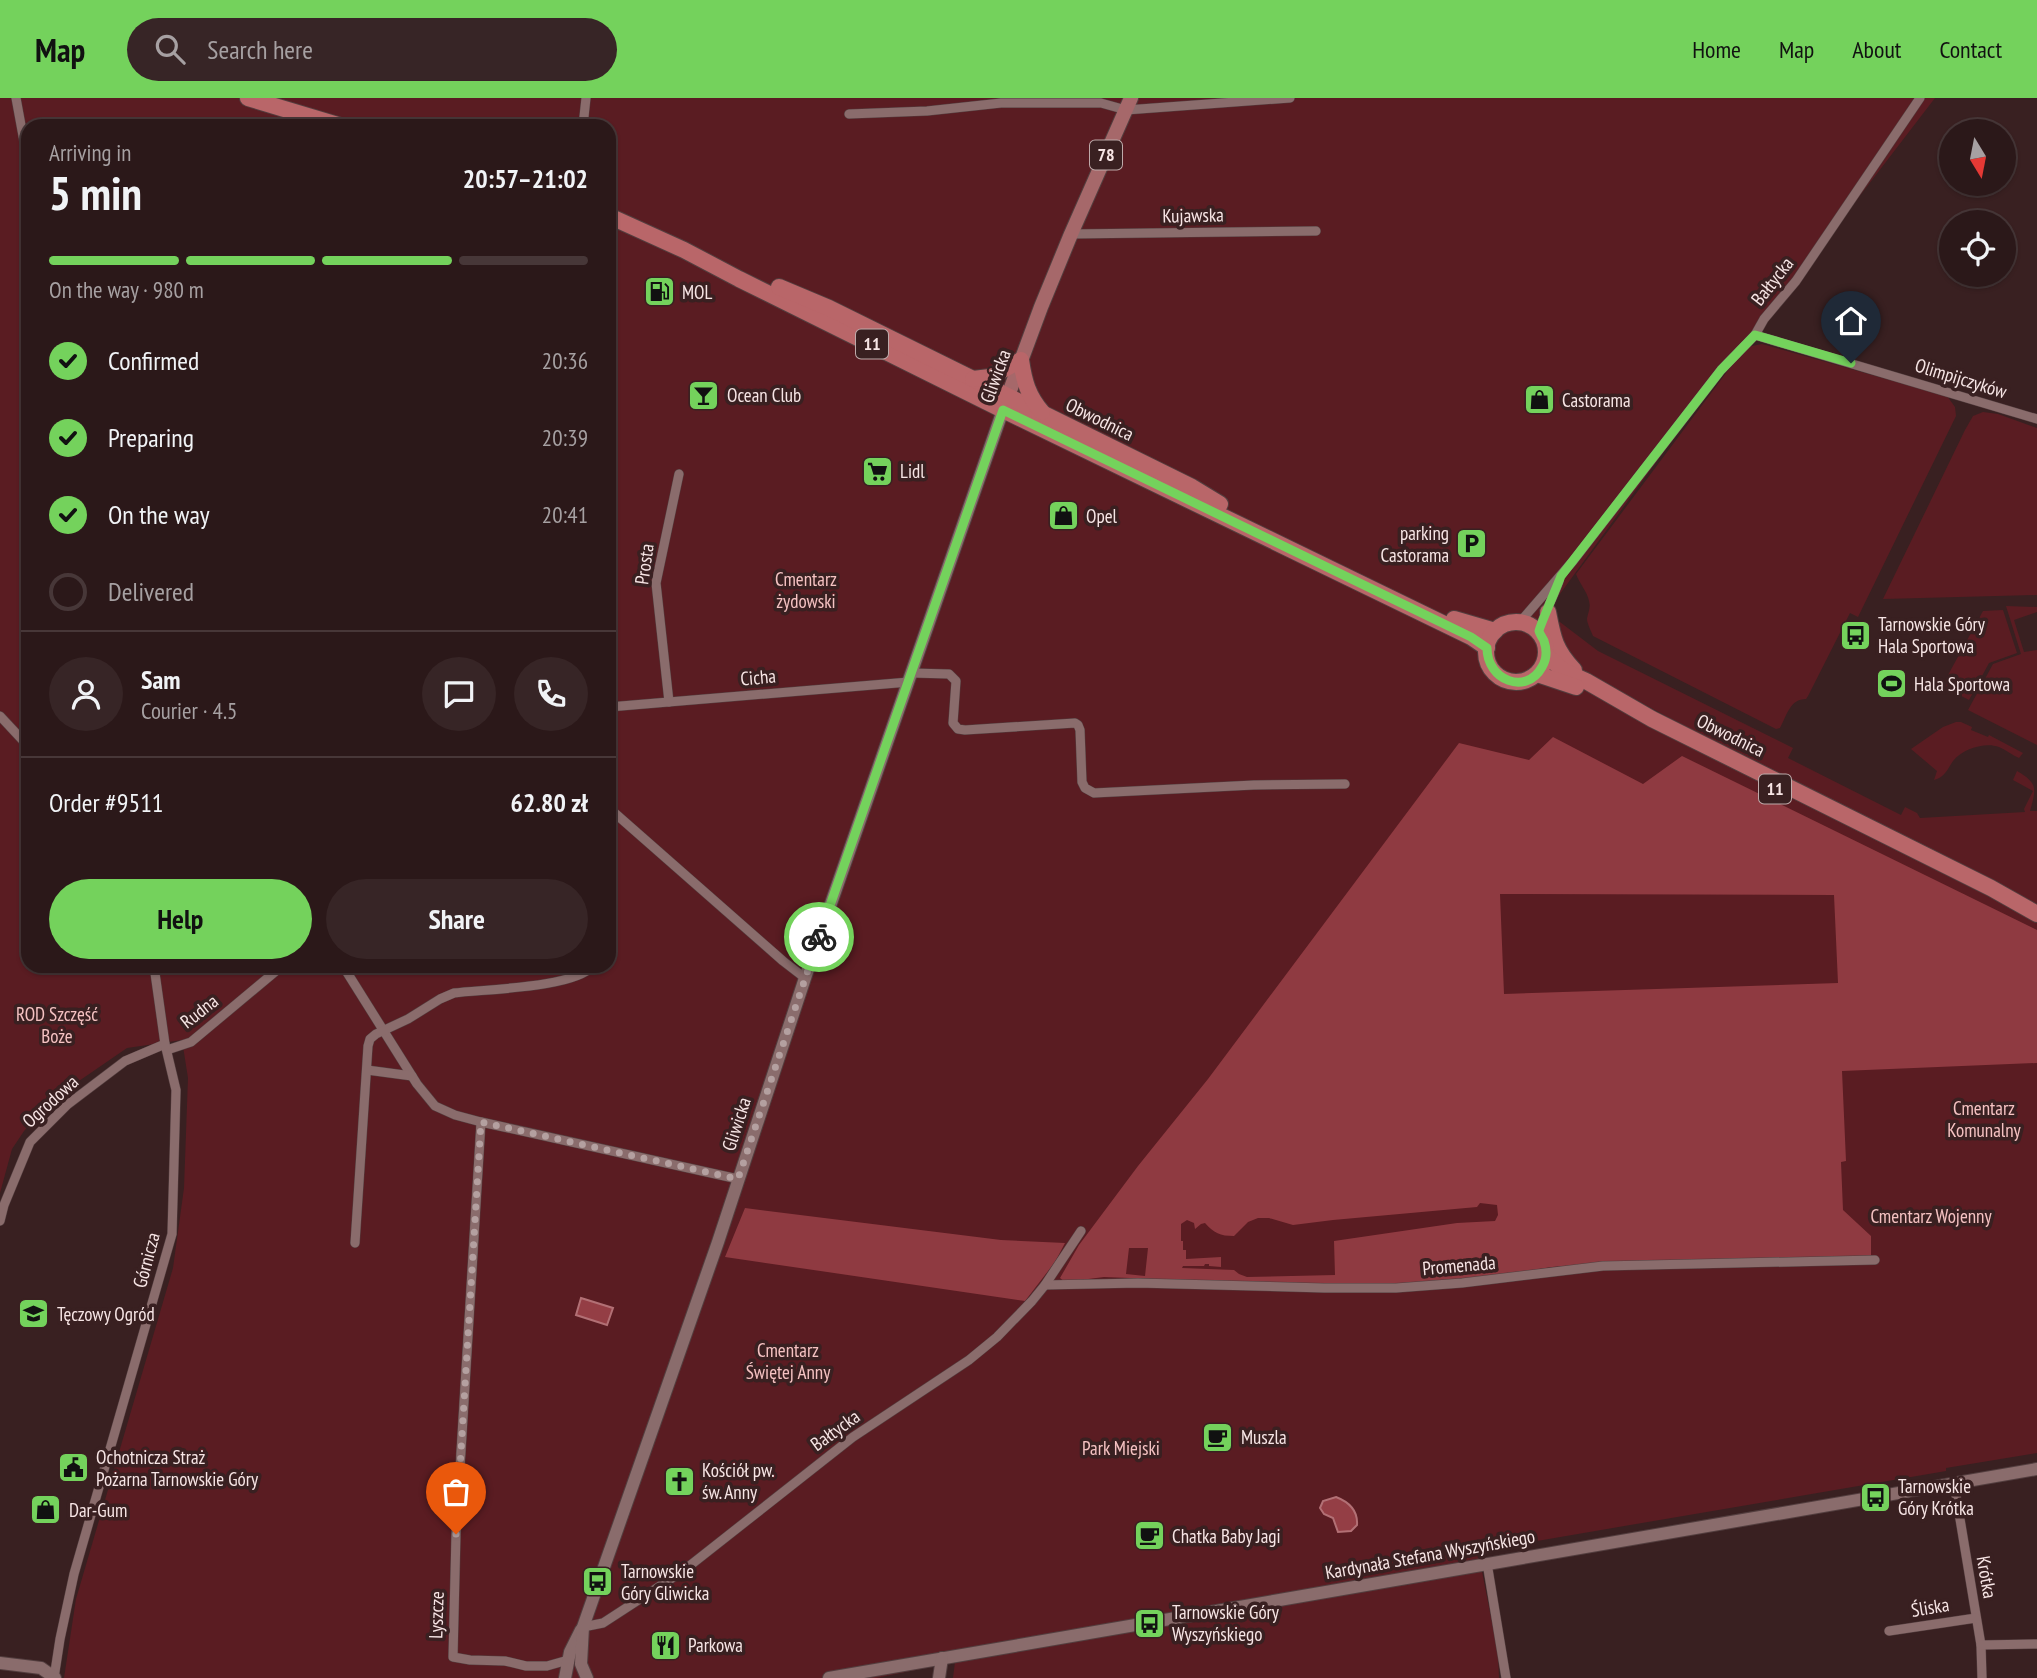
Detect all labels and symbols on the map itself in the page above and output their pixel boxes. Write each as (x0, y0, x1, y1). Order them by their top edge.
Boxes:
north arrow (1939, 119, 2016, 196)
road number: 78 (1090, 140, 1122, 170)
street label: Kujawska (1162, 202, 1224, 228)
street label: Bałtycka (1746, 252, 1798, 310)
fuel station icon: MOL (642, 275, 676, 309)
place label: MOL (682, 280, 713, 304)
pin (1821, 291, 1881, 363)
road number: 11 (856, 330, 888, 358)
street label: Gliwicka (974, 346, 1016, 406)
street label: Olimpijczyków (1912, 353, 2011, 404)
bar icon: Ocean Club (687, 378, 721, 412)
place label: Ocean Club (727, 383, 801, 407)
shop icon: Castorama (1522, 383, 1556, 417)
place label: Castorama (1562, 388, 1631, 412)
street label: Obwodnica (1062, 392, 1138, 446)
supermarket icon: Lidl (860, 454, 894, 488)
place label: Lidl (900, 459, 925, 483)
shop icon: Opel (1046, 499, 1080, 533)
place label: Opel (1086, 504, 1118, 528)
place label: parking Castorama (1380, 521, 1449, 567)
parking icon: parking Castorama (1455, 527, 1489, 561)
street label: Prosta (629, 542, 659, 586)
park label: Cmentarz żydowski (775, 567, 837, 613)
place label: Tarnowskie Góry Hala Sportowa (1878, 612, 1986, 658)
bus stop icon: Tarnowskie Góry Hala Sportowa (1838, 618, 1872, 652)
street label: Cicha (739, 663, 777, 691)
sports icon: Hala Sportowa (1874, 667, 1908, 701)
place label: Hala Sportowa (1914, 672, 2010, 696)
street label: Obwodnica (1693, 708, 1769, 762)
road number: 11 (1759, 774, 1791, 804)
courier (784, 902, 854, 972)
street label: Rudna (175, 989, 223, 1033)
park label: ROD Szczęść Boże (16, 1002, 98, 1048)
street label: Ogrodowa (17, 1070, 83, 1132)
street label: Gliwicka (716, 1094, 756, 1154)
park label: Cmentarz Komunalny (1947, 1096, 2022, 1142)
park label: Cmentarz Wojenny (1870, 1204, 1992, 1228)
street label: Górnicza (127, 1230, 165, 1290)
street label: Promenada (1421, 1250, 1497, 1280)
school or university icon: Tęczowy Ogród (17, 1297, 51, 1331)
place label: Tęczowy Ogród (57, 1302, 155, 1326)
park label: Cmentarz Świętej Anny (746, 1338, 831, 1384)
street label: Bałtycka (806, 1404, 864, 1456)
cafe icon: Muszla (1201, 1420, 1235, 1454)
place label: Muszla (1241, 1425, 1287, 1449)
park label: Park Miejski (1082, 1436, 1160, 1460)
place label: Ochotnicza Straż Pożarna Tarnowskie Góry (96, 1445, 259, 1491)
public building icon: Ochotnicza Straż Pożarna Tarnowskie Góry (56, 1451, 90, 1485)
place label: Kościół pw. św. Anny (702, 1458, 775, 1504)
pin (426, 1462, 486, 1534)
church icon: Kościół pw. św. Anny (662, 1464, 696, 1498)
place label: Tarnowskie Góry Krótka (1898, 1474, 1974, 1520)
bus stop icon: Tarnowskie Góry Krótka (1858, 1480, 1892, 1514)
shop icon: Dar-Gum (29, 1493, 63, 1527)
place label: Dar-Gum (69, 1498, 127, 1522)
cafe icon: Chatka Baby Jagi (1132, 1519, 1166, 1553)
place label: Chatka Baby Jagi (1172, 1524, 1281, 1548)
street label: Kardynała Stefana Wyszyńskiego (1323, 1524, 1537, 1584)
street label: Krótka (1971, 1554, 2003, 1600)
place label: Tarnowskie Góry Gliwicka (621, 1559, 709, 1605)
bus stop icon: Tarnowskie Góry Gliwicka (581, 1565, 615, 1599)
street label: Lyszcze (423, 1591, 449, 1639)
street label: Śliska (1909, 1592, 1951, 1622)
place label: Tarnowskie Góry Wyszyńskiego (1172, 1600, 1280, 1646)
bus stop icon: Tarnowskie Góry Wyszyńskiego (1132, 1606, 1166, 1640)
restaurant icon: Parkowa (648, 1628, 682, 1662)
place label: Parkowa (688, 1633, 743, 1657)

